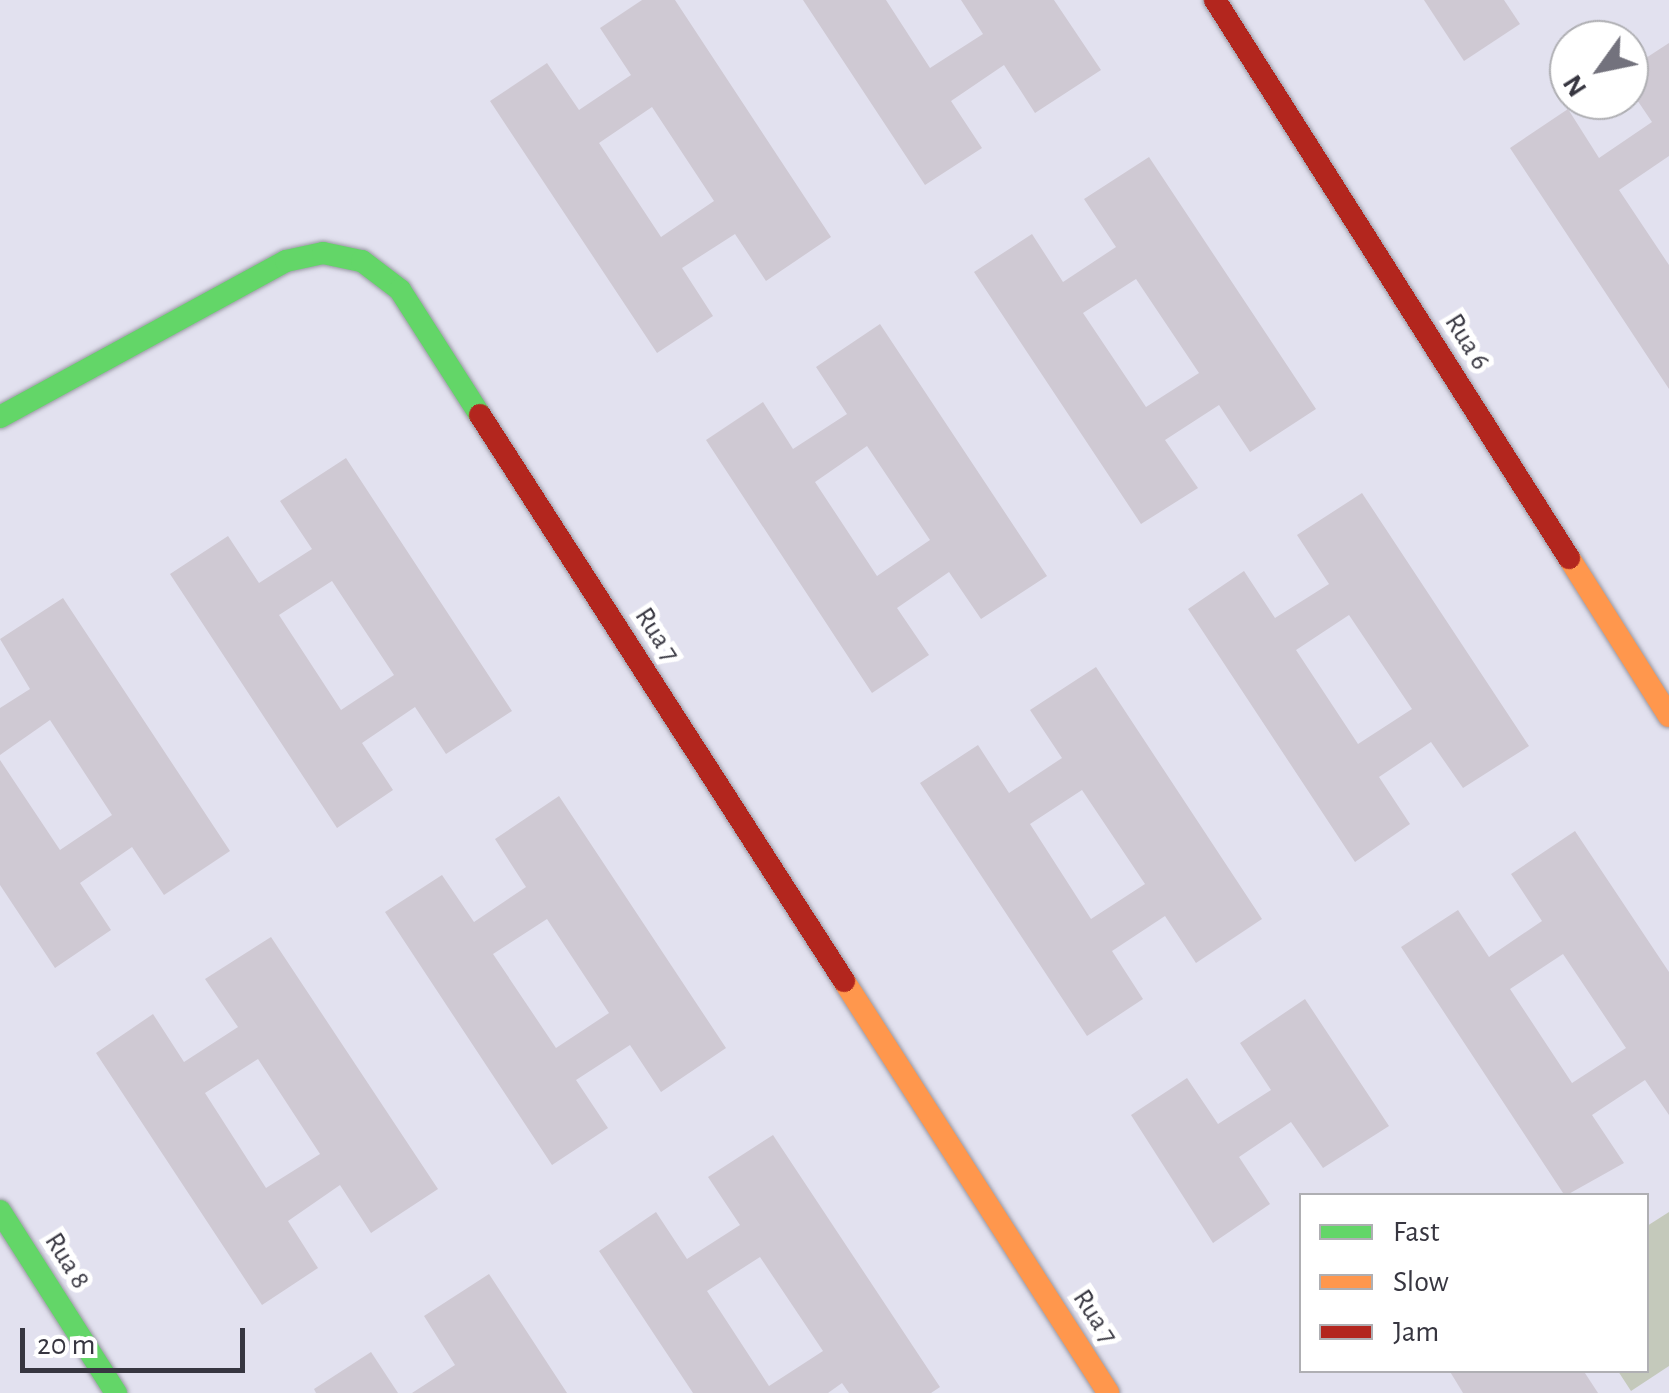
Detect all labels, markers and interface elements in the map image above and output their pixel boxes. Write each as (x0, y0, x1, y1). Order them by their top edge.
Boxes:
north arrow (1549, 20, 1649, 120)
text: N (1558, 69, 1593, 101)
street label: Rua 6 (1437, 308, 1497, 376)
street label: Rua 7 (627, 601, 687, 669)
legend (1299, 1193, 1649, 1373)
text: Fast (1393, 1217, 1440, 1247)
street label: Rua 8 (37, 1227, 97, 1295)
text: Slow (1393, 1267, 1449, 1297)
street label: Rua 7 (1065, 1283, 1125, 1351)
scale bar (25, 1308, 250, 1370)
text: Jam (1393, 1317, 1439, 1347)
text: 20 m (37, 1330, 95, 1360)

